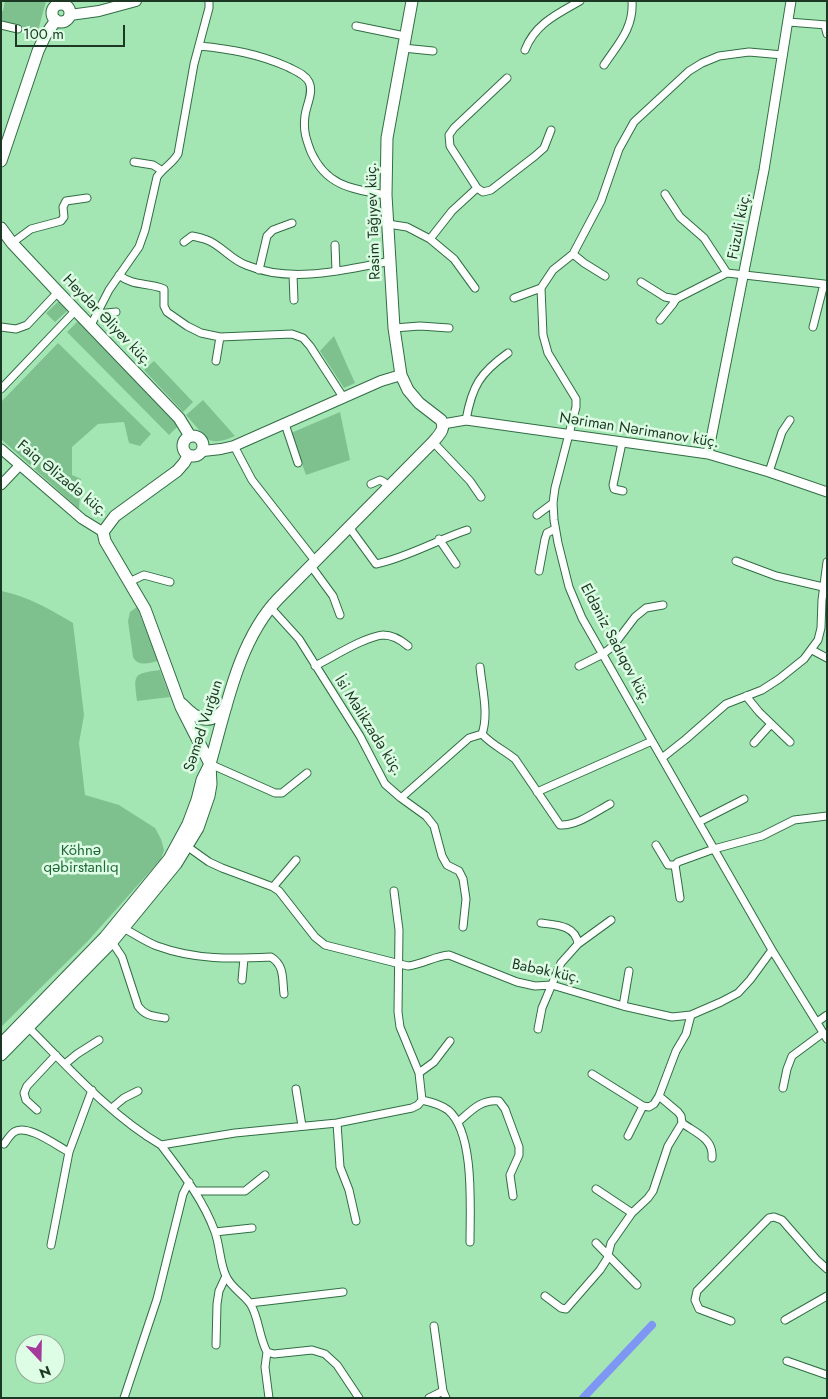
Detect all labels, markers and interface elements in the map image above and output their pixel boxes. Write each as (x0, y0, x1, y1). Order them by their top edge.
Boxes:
scale bar (18, 15, 128, 47)
text: 100 m (23, 23, 64, 45)
street label: Rasim Tağıyev küç. (363, 162, 385, 280)
street label: Füzuli küç. (725, 191, 755, 261)
street label: Heydər Əliyev küç. (58, 271, 156, 371)
street label: Nəriman Nərimanov küç. (558, 409, 720, 453)
street label: Faiq Əlizadə küç. (13, 437, 111, 521)
street label: Eldəniz Sadıqov küç. (576, 581, 654, 707)
street label: İsi Məlikzadə küç. (330, 673, 406, 779)
street label: Səməd Vurğun (181, 678, 227, 774)
park label: Köhnə qəbirstanlıq (43, 842, 119, 877)
street label: Babək küç. (510, 956, 582, 988)
north arrow (15, 1334, 65, 1384)
text: N (36, 1361, 54, 1383)

